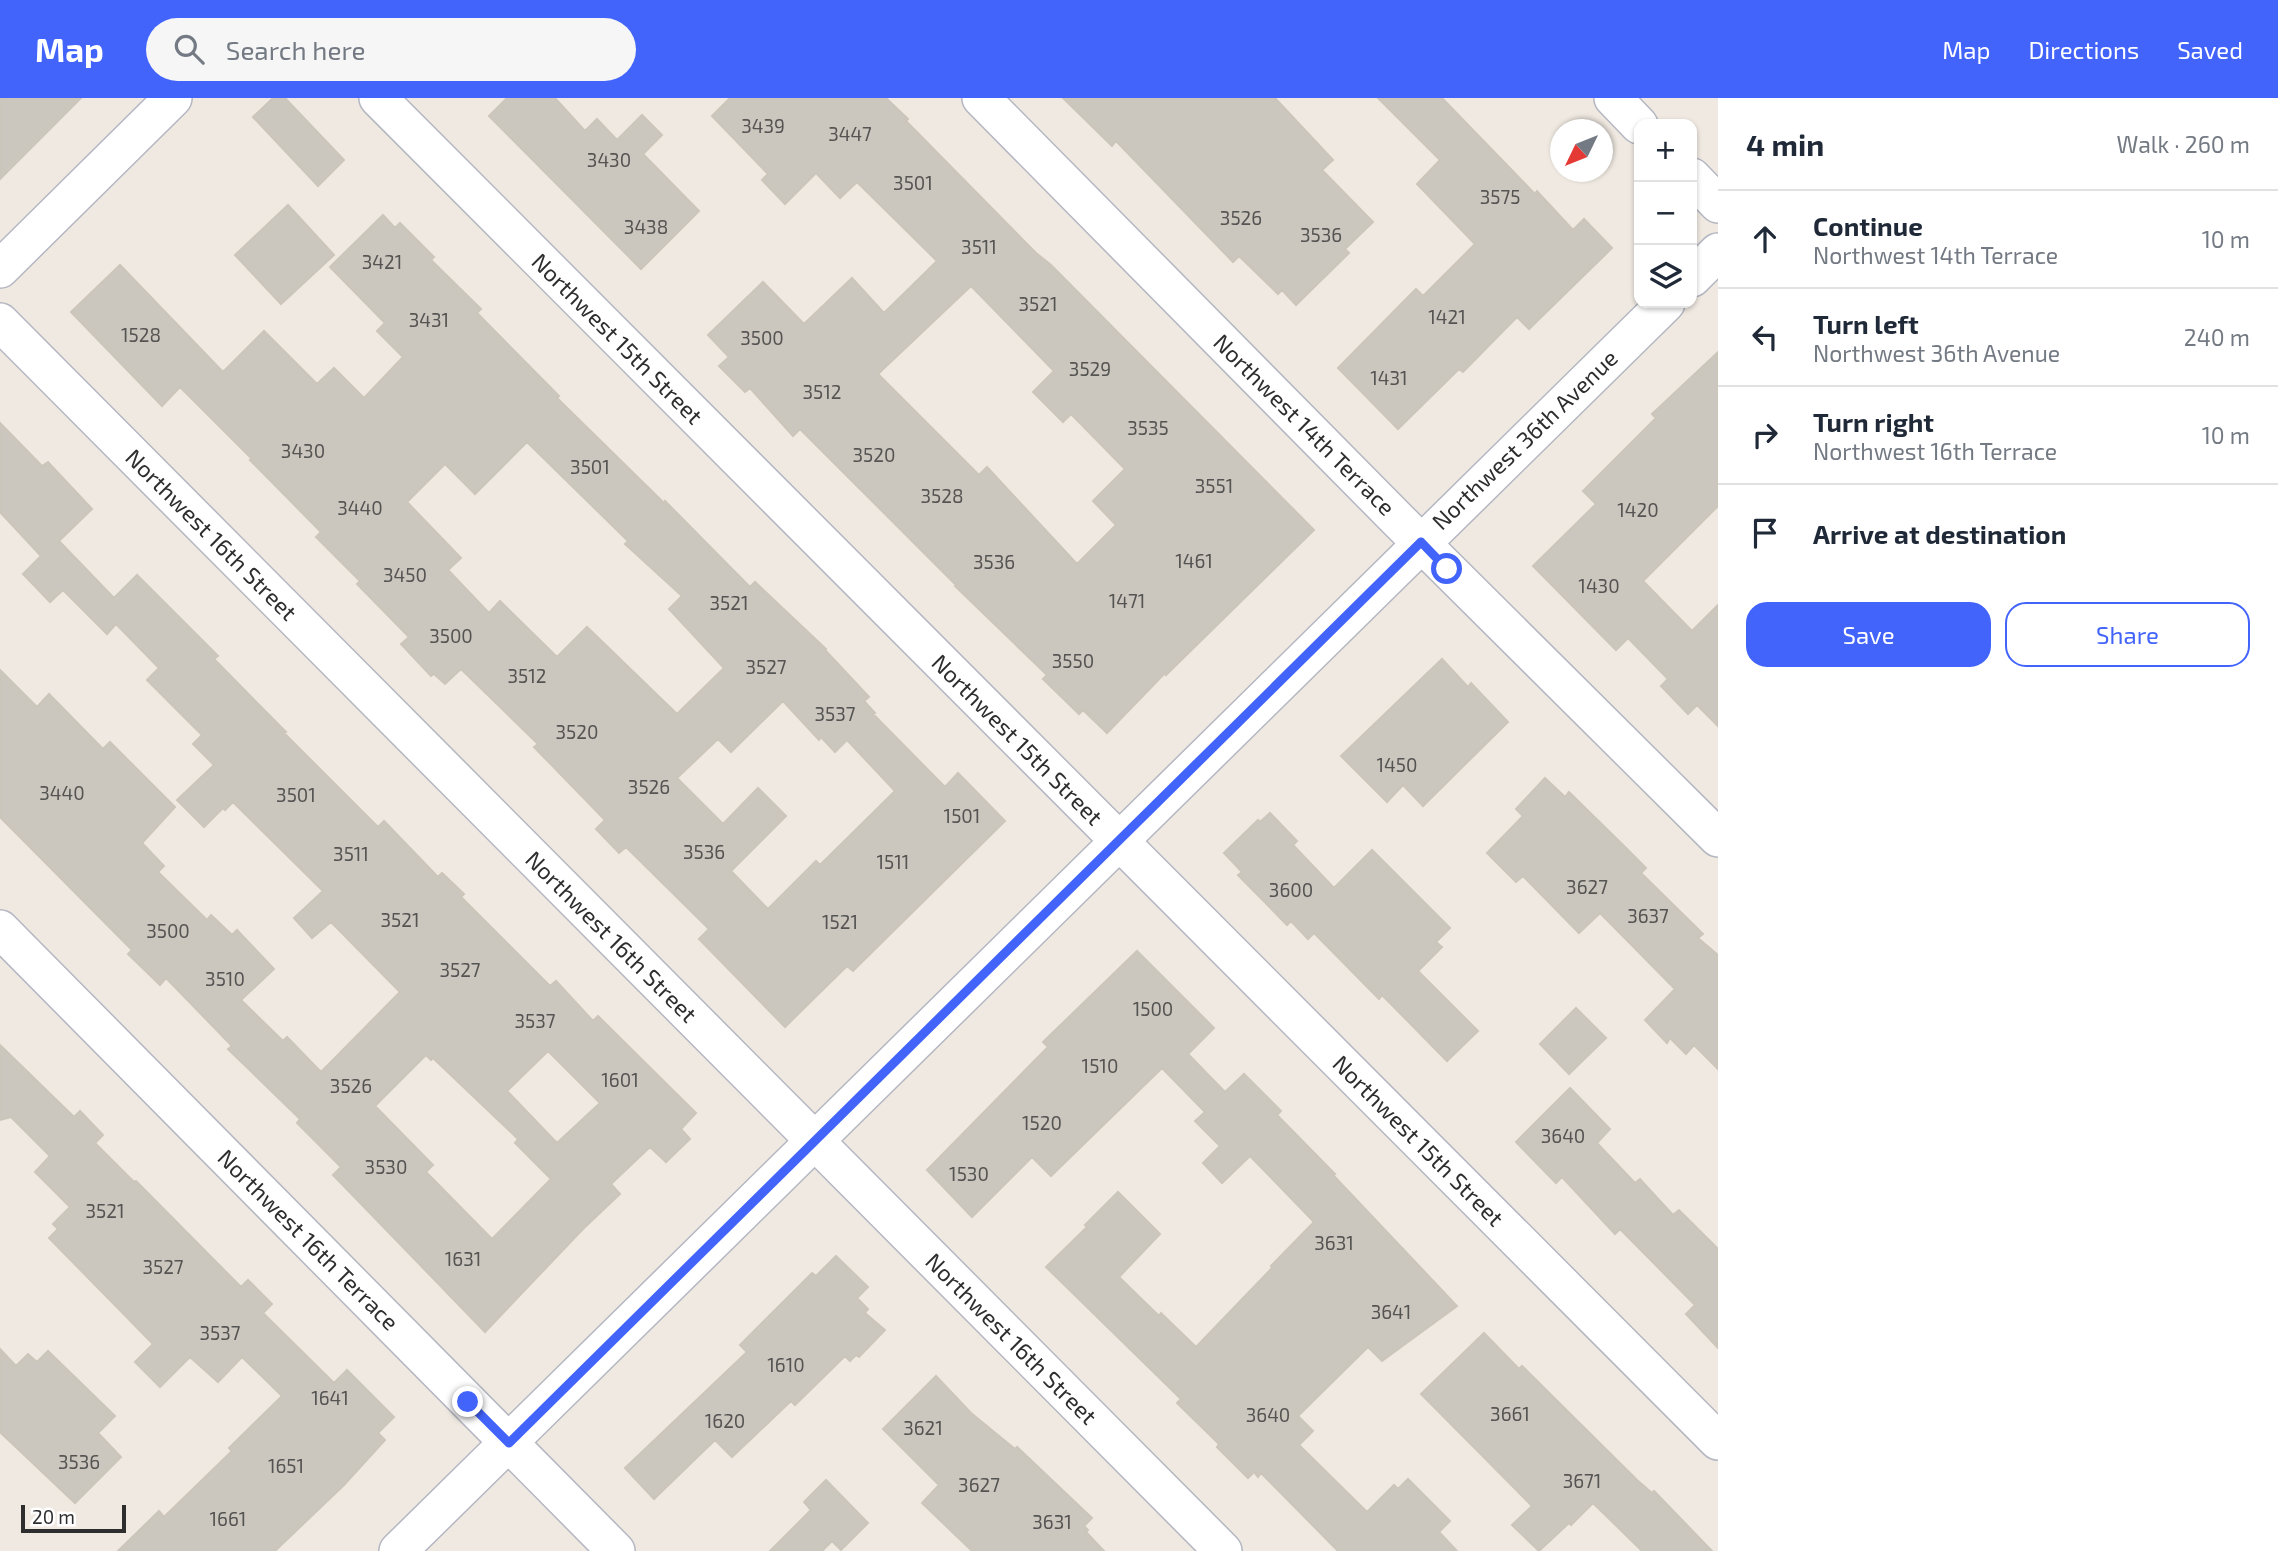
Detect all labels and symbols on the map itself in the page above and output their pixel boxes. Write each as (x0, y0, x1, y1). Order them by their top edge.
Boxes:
house number: 3439 (741, 114, 785, 137)
north arrow (1550, 119, 1613, 182)
house number: 3447 (828, 122, 872, 145)
house number: 3430 (587, 148, 631, 171)
house number: 3501 (893, 171, 933, 194)
house number: 3575 (1480, 185, 1520, 208)
house number: 3526 (1220, 206, 1262, 229)
house number: 3438 (624, 215, 668, 238)
house number: 3536 (1300, 223, 1342, 246)
house number: 3511 (961, 235, 997, 258)
street label: Northwest 15th Street (526, 247, 709, 430)
house number: 3421 (362, 250, 402, 273)
house number: 3521 (1019, 292, 1058, 315)
house number: 1421 (1428, 305, 1466, 328)
house number: 3431 (409, 308, 449, 331)
house number: 1528 (121, 323, 161, 346)
house number: 3500 (740, 326, 784, 349)
street label: Northwest 14th Terrace (1208, 328, 1401, 521)
street label: Northwest 36th Avenue (1426, 343, 1623, 535)
house number: 3529 (1069, 357, 1111, 380)
house number: 1431 (1370, 366, 1408, 389)
house number: 3512 (803, 380, 842, 403)
house number: 3535 (1127, 416, 1169, 439)
house number: 3430 (281, 439, 325, 462)
street label: Northwest 16th Street (120, 443, 303, 626)
house number: 3520 (853, 443, 895, 466)
house number: 3501 (570, 455, 610, 478)
house number: 3551 (1195, 474, 1233, 497)
house number: 3528 (921, 484, 963, 507)
house number: 3440 (337, 496, 383, 519)
house number: 1420 (1617, 498, 1659, 521)
house number: 1461 (1175, 549, 1213, 572)
house number: 3536 (973, 550, 1015, 573)
route start (1431, 553, 1462, 584)
house number: 3450 (383, 563, 427, 586)
house number: 1430 (1578, 574, 1620, 597)
house number: 1471 (1109, 589, 1145, 612)
house number: 3521 (710, 591, 749, 614)
house number: 3500 (429, 624, 473, 647)
street label: Northwest 15th Street (926, 648, 1109, 831)
house number: 3550 (1052, 649, 1094, 672)
house number: 3527 (745, 655, 787, 678)
house number: 3512 (508, 664, 547, 687)
house number: 3537 (814, 702, 856, 725)
house number: 3520 (556, 720, 598, 743)
house number: 1450 (1377, 753, 1417, 776)
house number: 3526 (628, 775, 670, 798)
house number: 3440 (39, 781, 85, 804)
house number: 3501 (276, 783, 316, 806)
house number: 1501 (944, 804, 980, 827)
house number: 3536 (683, 840, 725, 863)
house number: 3511 (333, 842, 369, 865)
street label: Northwest 16th Street (520, 845, 703, 1028)
house number: 1511 (877, 850, 909, 873)
house number: 3627 (1566, 875, 1608, 898)
house number: 3600 (1269, 878, 1313, 901)
house number: 3637 (1627, 904, 1669, 927)
house number: 3521 (381, 908, 420, 931)
house number: 1521 (822, 910, 858, 933)
house number: 3500 (146, 919, 190, 942)
house number: 3527 (439, 958, 481, 981)
house number: 3510 (205, 967, 245, 990)
house number: 1500 (1133, 997, 1173, 1020)
house number: 3537 (514, 1009, 556, 1032)
street label: Northwest 15th Street (1327, 1049, 1510, 1232)
house number: 1510 (1082, 1054, 1118, 1077)
house number: 1601 (601, 1068, 639, 1091)
house number: 3526 (330, 1074, 372, 1097)
house number: 1520 (1022, 1111, 1062, 1134)
house number: 3640 (1541, 1124, 1585, 1147)
street label: Northwest 16th Terrace (213, 1143, 405, 1335)
house number: 3530 (365, 1155, 407, 1178)
house number: 1530 (949, 1162, 989, 1185)
house number: 3521 (86, 1199, 125, 1222)
house number: 3631 (1314, 1231, 1354, 1254)
house number: 1631 (445, 1247, 481, 1270)
street label: Northwest 16th Street (920, 1247, 1103, 1430)
house number: 3527 (142, 1255, 184, 1278)
house number: 3641 (1371, 1300, 1411, 1323)
house number: 3537 (199, 1321, 241, 1344)
house number: 1610 (767, 1353, 805, 1376)
house number: 1641 (311, 1386, 349, 1409)
route end (452, 1386, 483, 1417)
house number: 3661 (1490, 1402, 1530, 1425)
house number: 3640 (1246, 1403, 1290, 1426)
house number: 1620 (705, 1409, 745, 1432)
house number: 3621 (903, 1416, 943, 1439)
house number: 3536 (58, 1450, 100, 1473)
house number: 1651 (268, 1454, 304, 1477)
house number: 3671 (1563, 1469, 1601, 1492)
house number: 3627 (958, 1473, 1000, 1496)
scale bar (21, 1502, 126, 1534)
house number: 1661 (210, 1507, 246, 1530)
house number: 3631 (1032, 1510, 1072, 1533)

